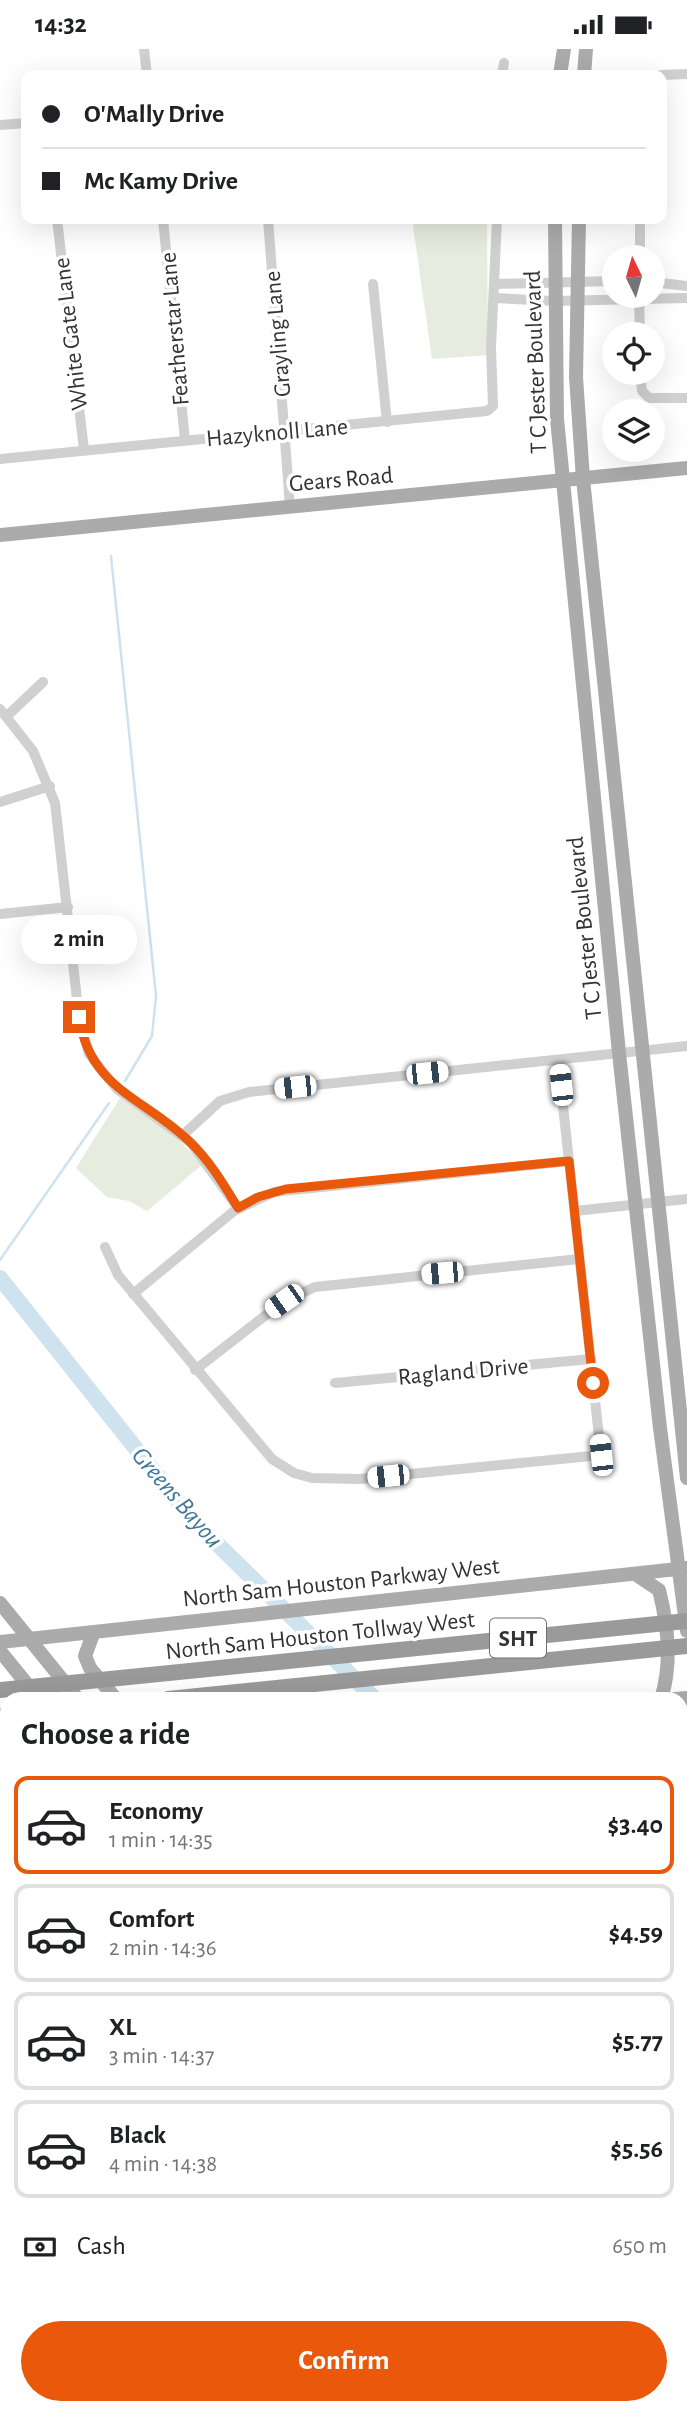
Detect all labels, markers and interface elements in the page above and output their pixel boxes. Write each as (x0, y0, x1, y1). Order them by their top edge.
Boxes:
text: 14:32 (35, 11, 87, 37)
text: O'Mally Drive (84, 101, 224, 127)
text: Mc Kamy Drive (84, 168, 238, 194)
north arrow (602, 245, 665, 308)
map controls (602, 245, 665, 462)
street label: Featherstar Lane (156, 251, 194, 407)
street label: White Gate Lane (50, 256, 92, 412)
street label: Grayling Lane (261, 270, 295, 398)
street label: T C Jester Boulevard (521, 270, 551, 454)
button: locate (602, 322, 665, 385)
button: layers (602, 399, 665, 462)
street label: Hazyknoll Lane (205, 415, 349, 451)
street label: Gears Road (288, 464, 394, 496)
street label: T C Jester Boulevard (563, 835, 607, 1020)
callout: 2 min (21, 915, 137, 965)
text: 2 min (53, 928, 105, 951)
route end (63, 1001, 95, 1033)
car (406, 1060, 449, 1086)
car (549, 1063, 574, 1107)
car (274, 1074, 317, 1100)
car (421, 1261, 464, 1285)
car (261, 1280, 308, 1322)
street label: Ragland Drive (397, 1354, 529, 1390)
route start (577, 1367, 609, 1399)
car (589, 1433, 614, 1477)
water label: Greens Bayou (127, 1442, 228, 1553)
car (367, 1463, 410, 1489)
street label: North Sam Houston Parkway West (182, 1554, 501, 1612)
street label: North Sam Houston Tollway West (164, 1608, 476, 1664)
road number: SHT (490, 1619, 546, 1657)
text: Choose a ride (21, 1718, 190, 1750)
icon: car (25, 1794, 88, 1857)
text: Economy (109, 1798, 203, 1824)
text: $3.40 (608, 1812, 663, 1838)
text: 1 min · 14:35 (109, 1829, 213, 1852)
icon: car (25, 1902, 88, 1965)
text: Comfort (109, 1906, 194, 1932)
text: $4.59 (608, 1920, 663, 1946)
text: 2 min · 14:36 (109, 1937, 216, 1960)
icon: car (25, 2010, 88, 2073)
text: XL (109, 2014, 136, 2040)
text: $5.77 (612, 2028, 663, 2054)
text: 3 min · 14:37 (109, 2045, 214, 2068)
icon: car (25, 2118, 88, 2181)
text: Black (109, 2122, 166, 2148)
text: $5.56 (610, 2136, 663, 2162)
text: 4 min · 14:38 (109, 2153, 217, 2176)
icon: cash (21, 2228, 59, 2266)
text: Cash (77, 2233, 126, 2259)
text: 650 m (612, 2235, 667, 2258)
button: Confirm (21, 2321, 667, 2401)

